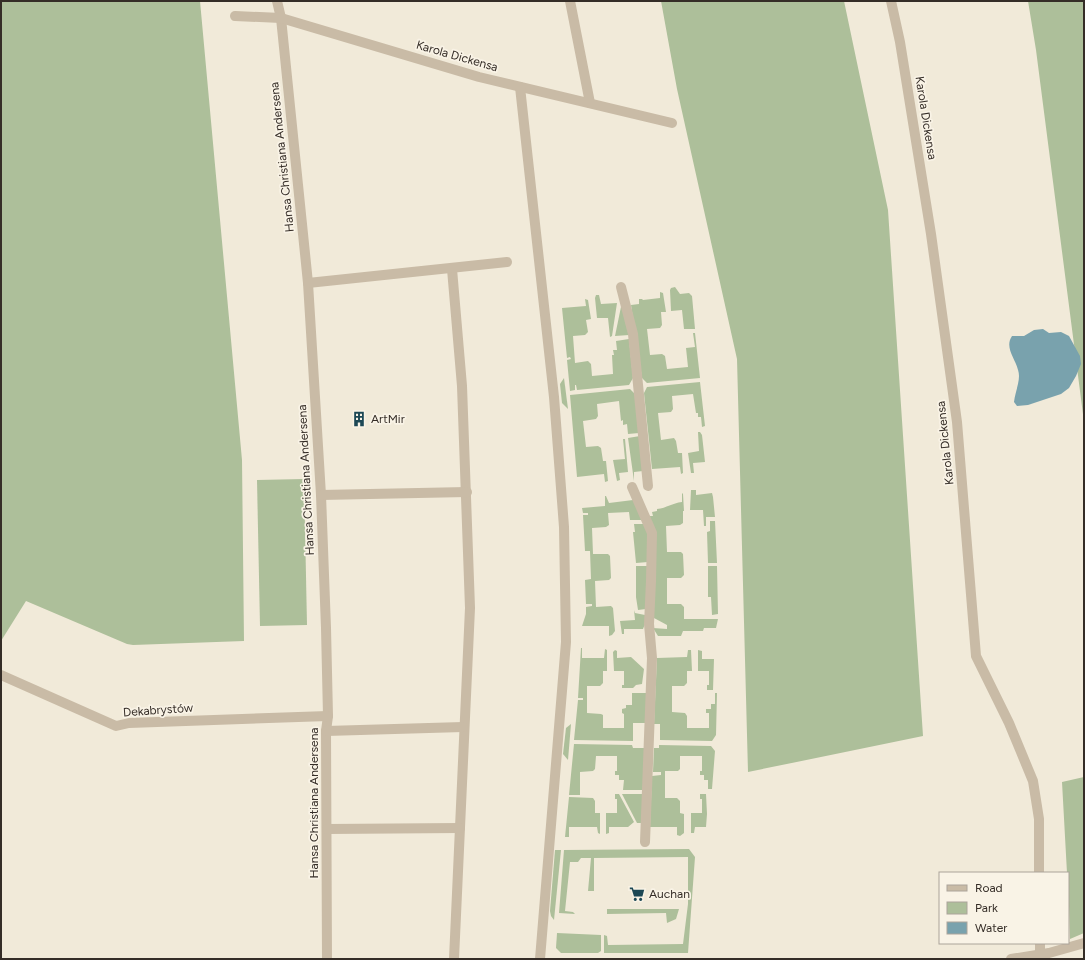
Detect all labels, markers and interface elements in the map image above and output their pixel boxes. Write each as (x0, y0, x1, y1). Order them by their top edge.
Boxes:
street label: Karola Dickensa (415, 38, 499, 74)
street label: Karola Dickensa (912, 75, 940, 161)
street label: Hansa Christiana Andersena (267, 81, 297, 233)
street label: Karola Dickensa (934, 400, 956, 486)
street label: Hansa Christiana Andersena (295, 404, 317, 556)
building icon: ArtMir (350, 410, 368, 428)
place label: ArtMir (371, 412, 405, 426)
street label: Dekabrystów (122, 701, 194, 719)
street label: Hansa Christiana Andersena (307, 728, 321, 878)
legend (939, 872, 1069, 944)
text: Road (975, 881, 1003, 895)
supermarket icon: Auchan (628, 885, 646, 903)
place label: Auchan (649, 887, 690, 901)
text: Park (975, 901, 998, 915)
text: Water (975, 921, 1007, 935)

